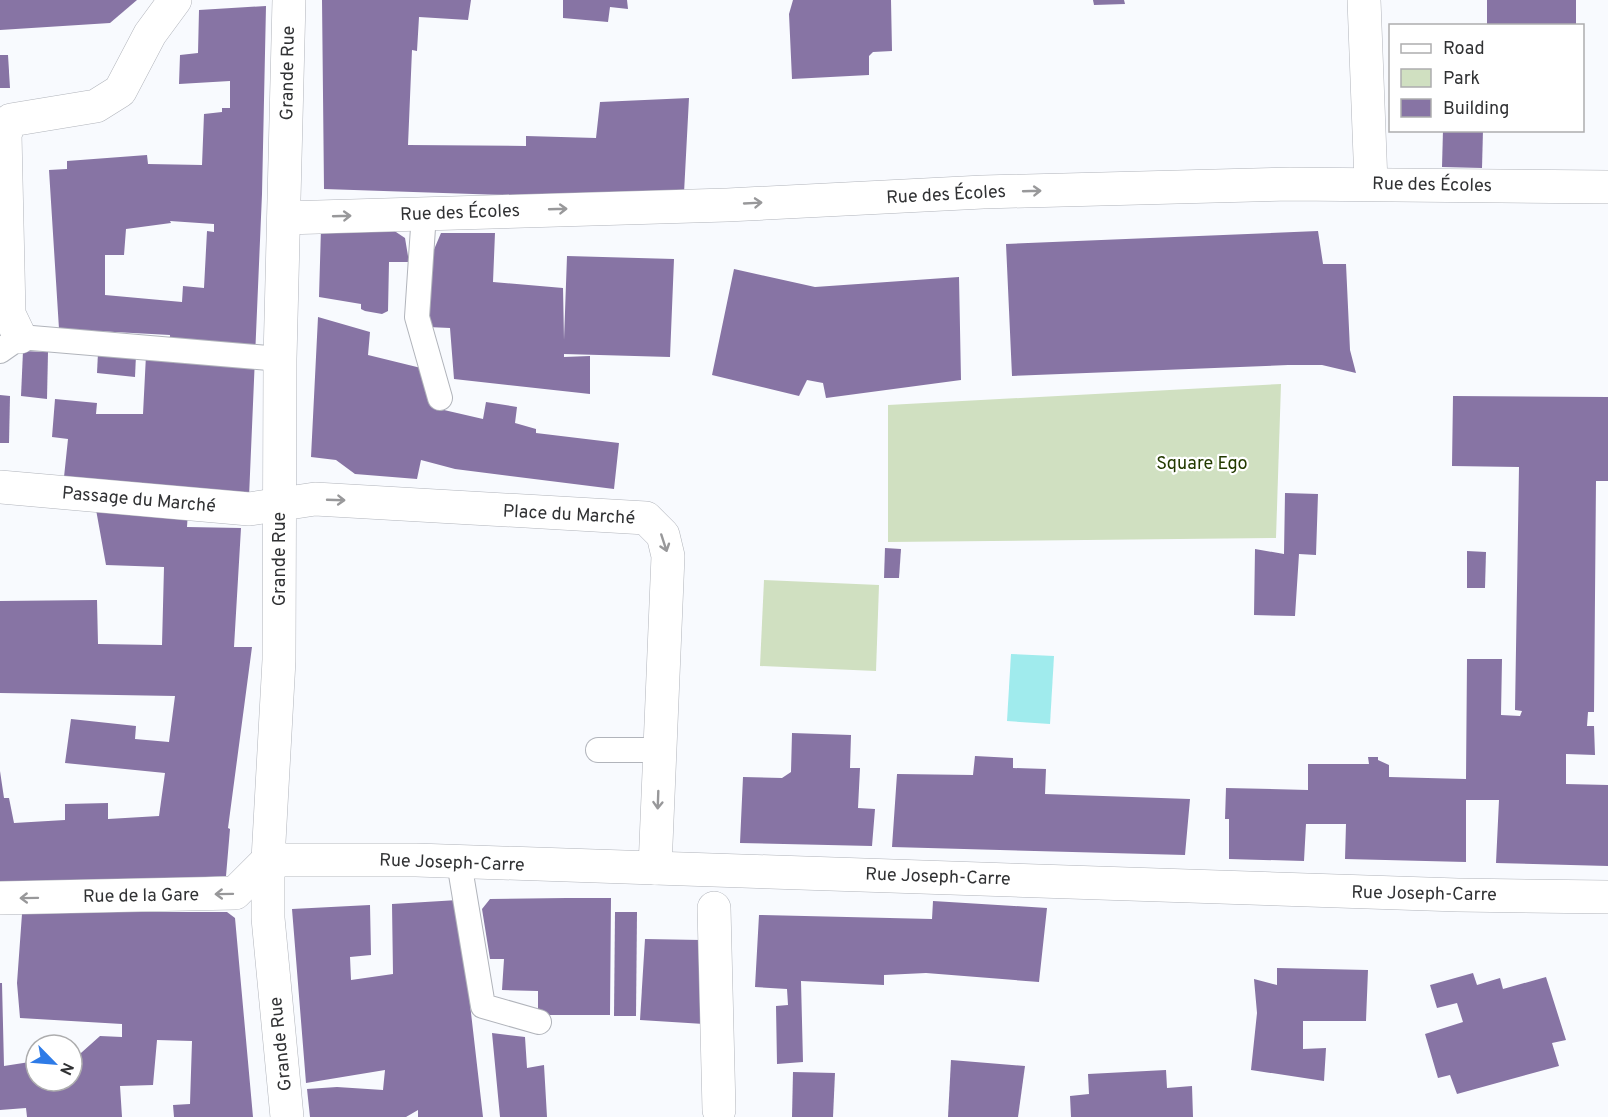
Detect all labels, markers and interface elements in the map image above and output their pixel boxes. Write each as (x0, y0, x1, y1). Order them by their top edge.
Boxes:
legend (1389, 24, 1584, 132)
street label: Grande Rue (276, 26, 301, 121)
text: Road (1443, 38, 1485, 61)
text: Park (1443, 68, 1480, 91)
text: Building (1443, 98, 1509, 121)
street label: Rue des Écoles (1372, 171, 1492, 198)
street label: Rue des Écoles (885, 179, 1007, 210)
one-way arrow (1021, 185, 1041, 196)
street label: Rue des Écoles (400, 198, 520, 227)
one-way arrow (743, 198, 763, 209)
one-way arrow (548, 204, 568, 215)
one-way arrow (332, 210, 352, 221)
park label: Square Ego (1156, 453, 1248, 476)
street label: Passage du Marché (61, 482, 217, 519)
one-way arrow (326, 495, 346, 506)
street label: Place du Marché (502, 501, 636, 530)
street label: Grande Rue (269, 512, 292, 606)
one-way arrow (660, 533, 671, 552)
one-way arrow (652, 790, 663, 810)
street label: Rue Joseph-Carre (379, 849, 525, 878)
street label: Rue Joseph-Carre (865, 863, 1011, 892)
street label: Rue Joseph-Carre (1351, 882, 1497, 907)
street label: Rue de la Gare (83, 884, 199, 909)
one-way arrow (214, 888, 234, 899)
one-way arrow (19, 892, 39, 904)
street label: Grande Rue (265, 996, 298, 1092)
north arrow (24, 1033, 84, 1093)
text: N (54, 1059, 77, 1078)

